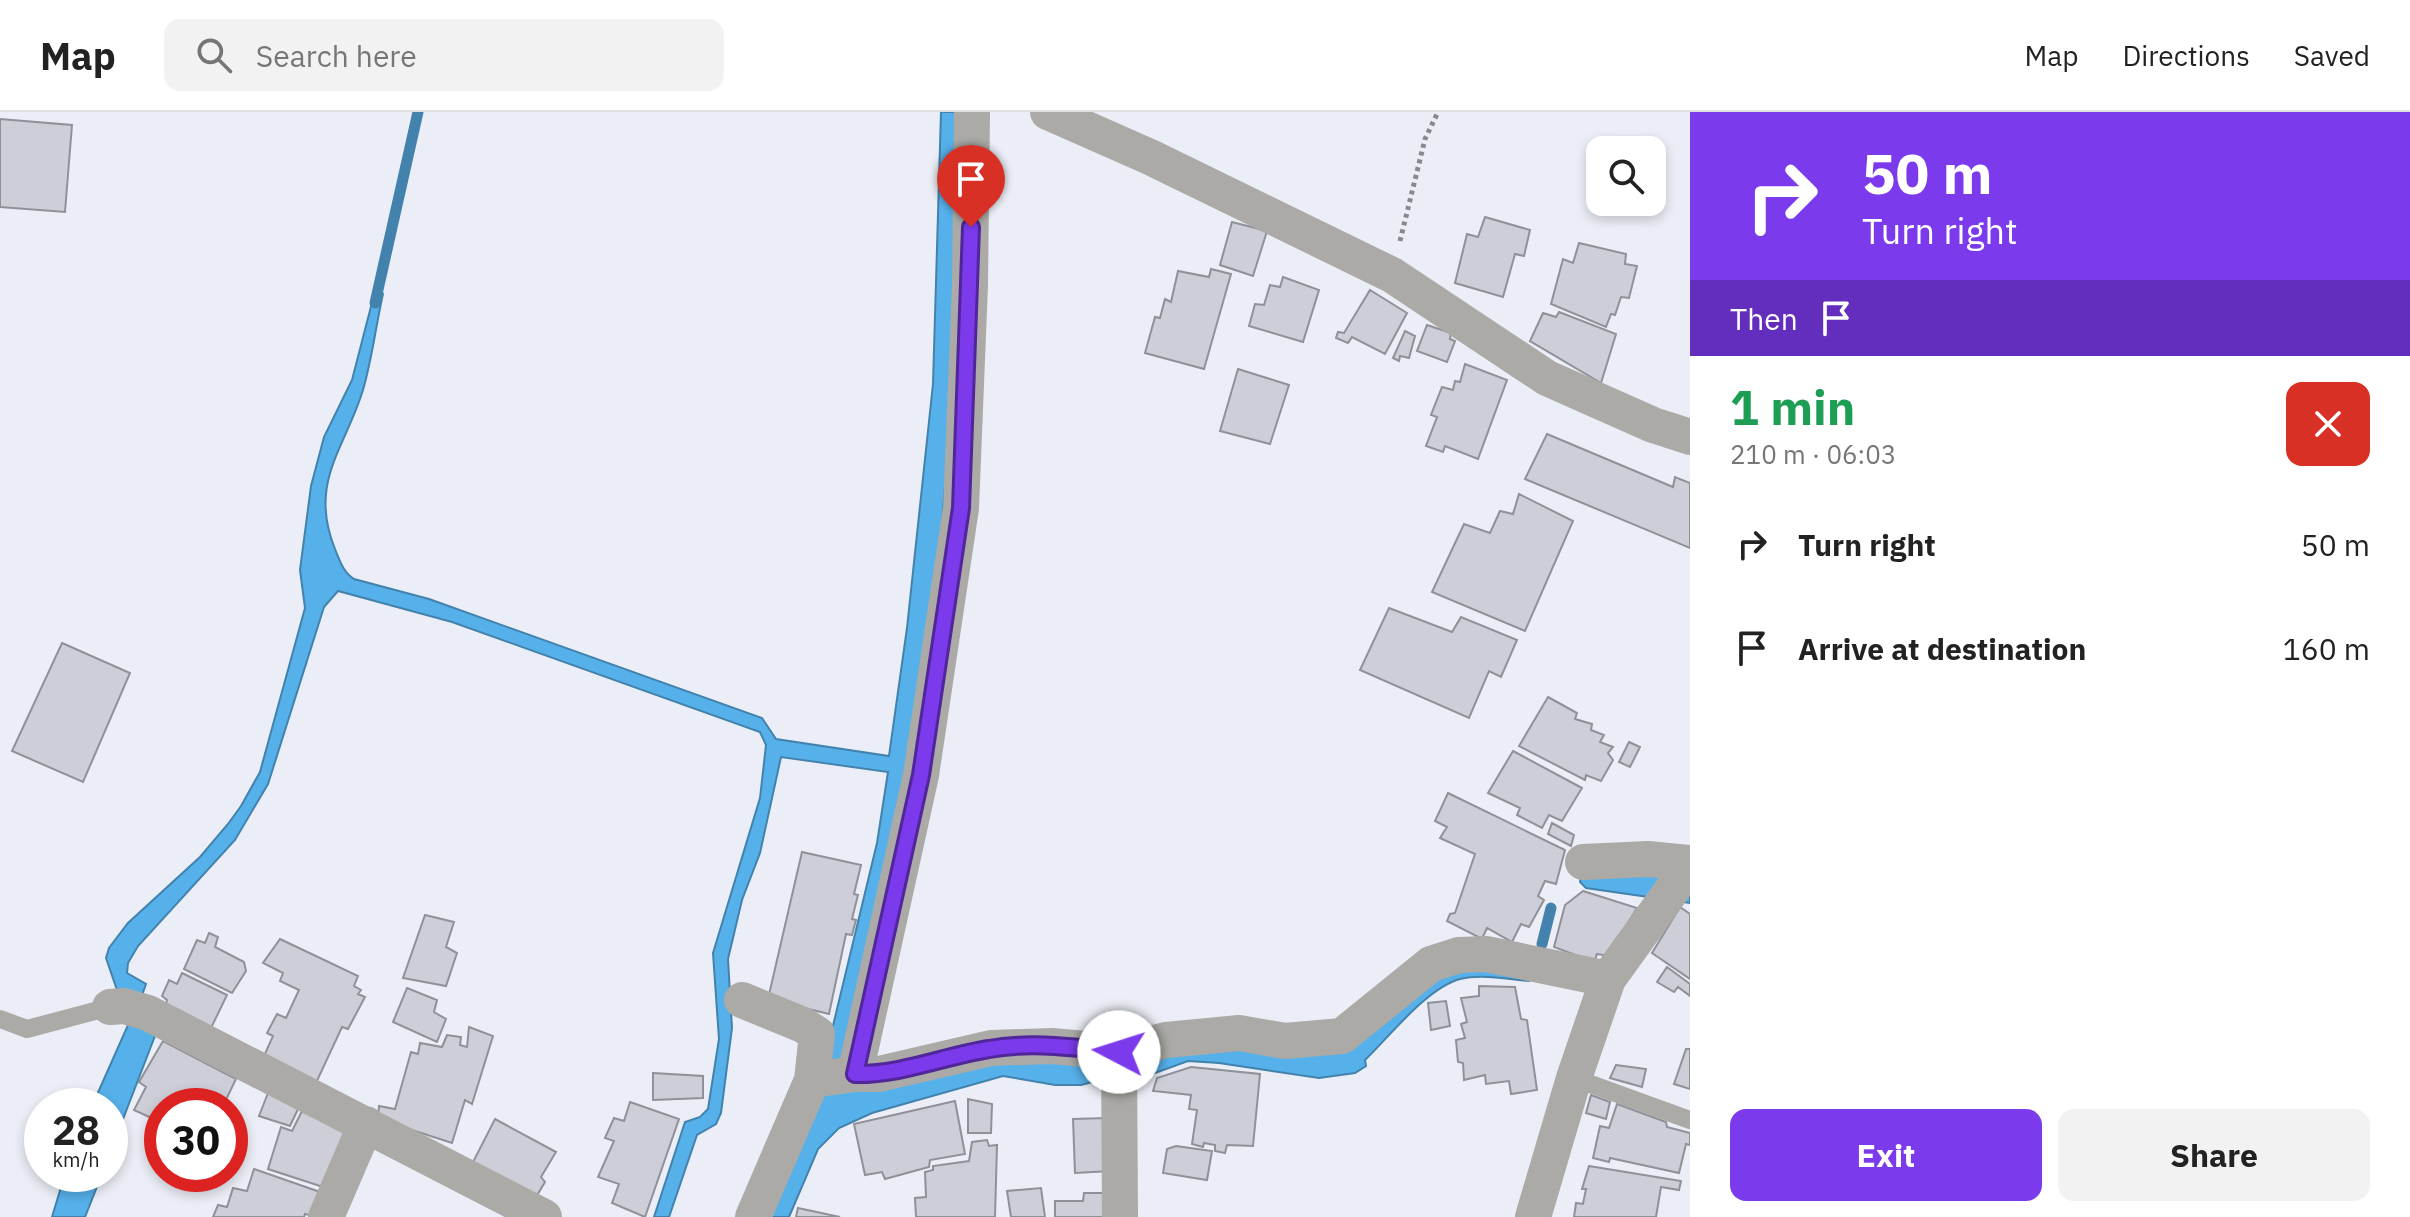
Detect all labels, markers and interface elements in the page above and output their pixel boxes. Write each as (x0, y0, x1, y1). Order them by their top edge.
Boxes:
search box (164, 19, 724, 91)
text: Map (40, 31, 116, 80)
icon: search (192, 33, 236, 77)
text: Search here (256, 36, 417, 75)
text: Map (2024, 37, 2078, 74)
text: Directions (2122, 37, 2250, 74)
text: Saved (2294, 37, 2370, 74)
map controls (1586, 136, 1666, 216)
button: search (1586, 136, 1666, 216)
text: 50 m (1862, 137, 1992, 209)
icon: right (1730, 144, 1834, 248)
pin (937, 145, 1005, 227)
icon: arrive (949, 157, 993, 201)
text: Turn right (1862, 207, 2018, 254)
icon: arrive (1814, 296, 1858, 340)
text: Then (1730, 299, 1798, 338)
text: 1 min (1730, 376, 1855, 438)
button: close (2286, 382, 2370, 466)
text: 210 m · 06:03 (1730, 437, 1896, 471)
icon: right (1730, 522, 1774, 566)
text: Turn right (1798, 525, 1936, 564)
text: 50 m (2301, 525, 2370, 564)
icon: arrive (1730, 626, 1774, 670)
text: Arrive at destination (1798, 629, 2086, 668)
text: 160 m (2283, 629, 2370, 668)
position arrow (1077, 1010, 1161, 1094)
speed limit sign: 30 (144, 1088, 248, 1192)
text: 28 (52, 1104, 100, 1156)
button: Exit (1730, 1109, 2042, 1201)
button: Share (2058, 1109, 2370, 1201)
text: km/h (52, 1146, 100, 1173)

